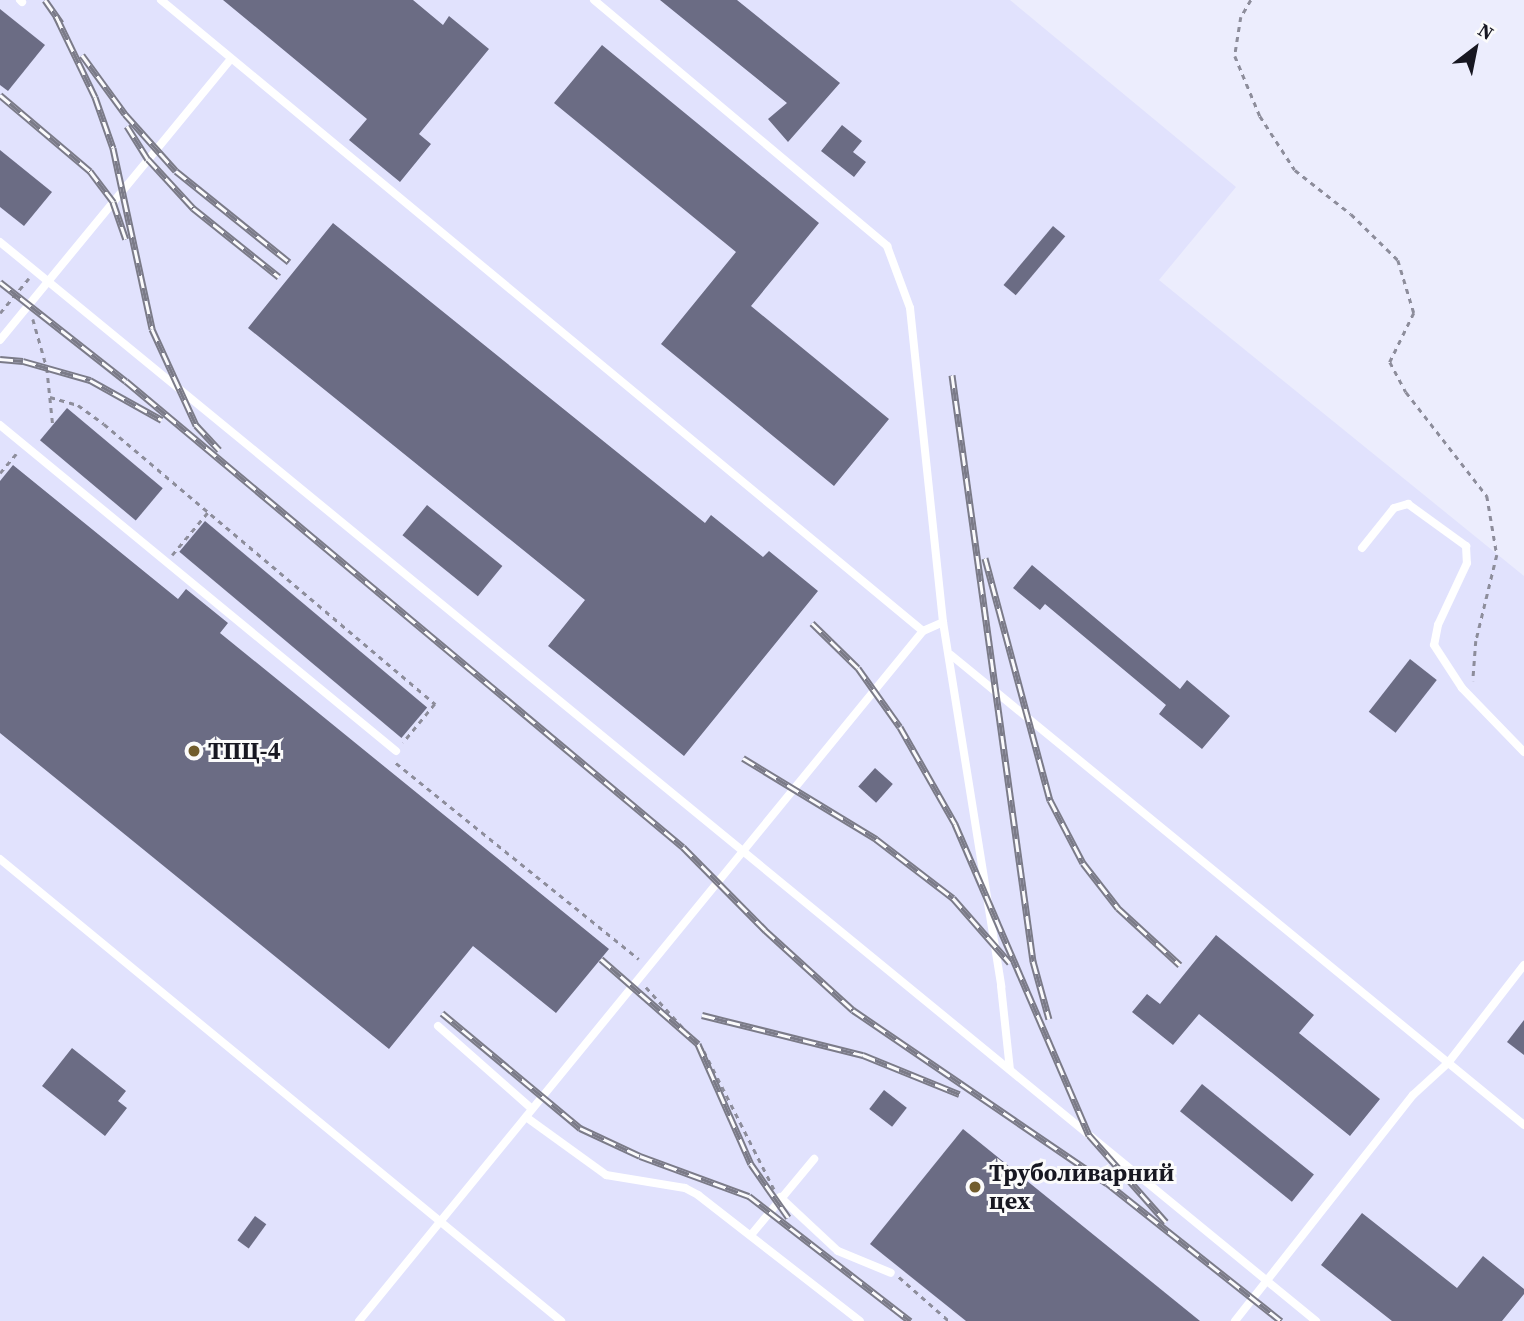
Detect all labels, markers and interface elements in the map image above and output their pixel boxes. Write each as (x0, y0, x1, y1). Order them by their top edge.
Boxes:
north arrow (1440, 14, 1510, 84)
text: N (1473, 16, 1499, 46)
place label: ТПЦ-4 (208, 737, 281, 765)
marker: ТПЦ-4 (186, 743, 202, 759)
place label: Труболиварний цех (989, 1159, 1174, 1215)
marker: Труболиварний цех (967, 1179, 983, 1195)

